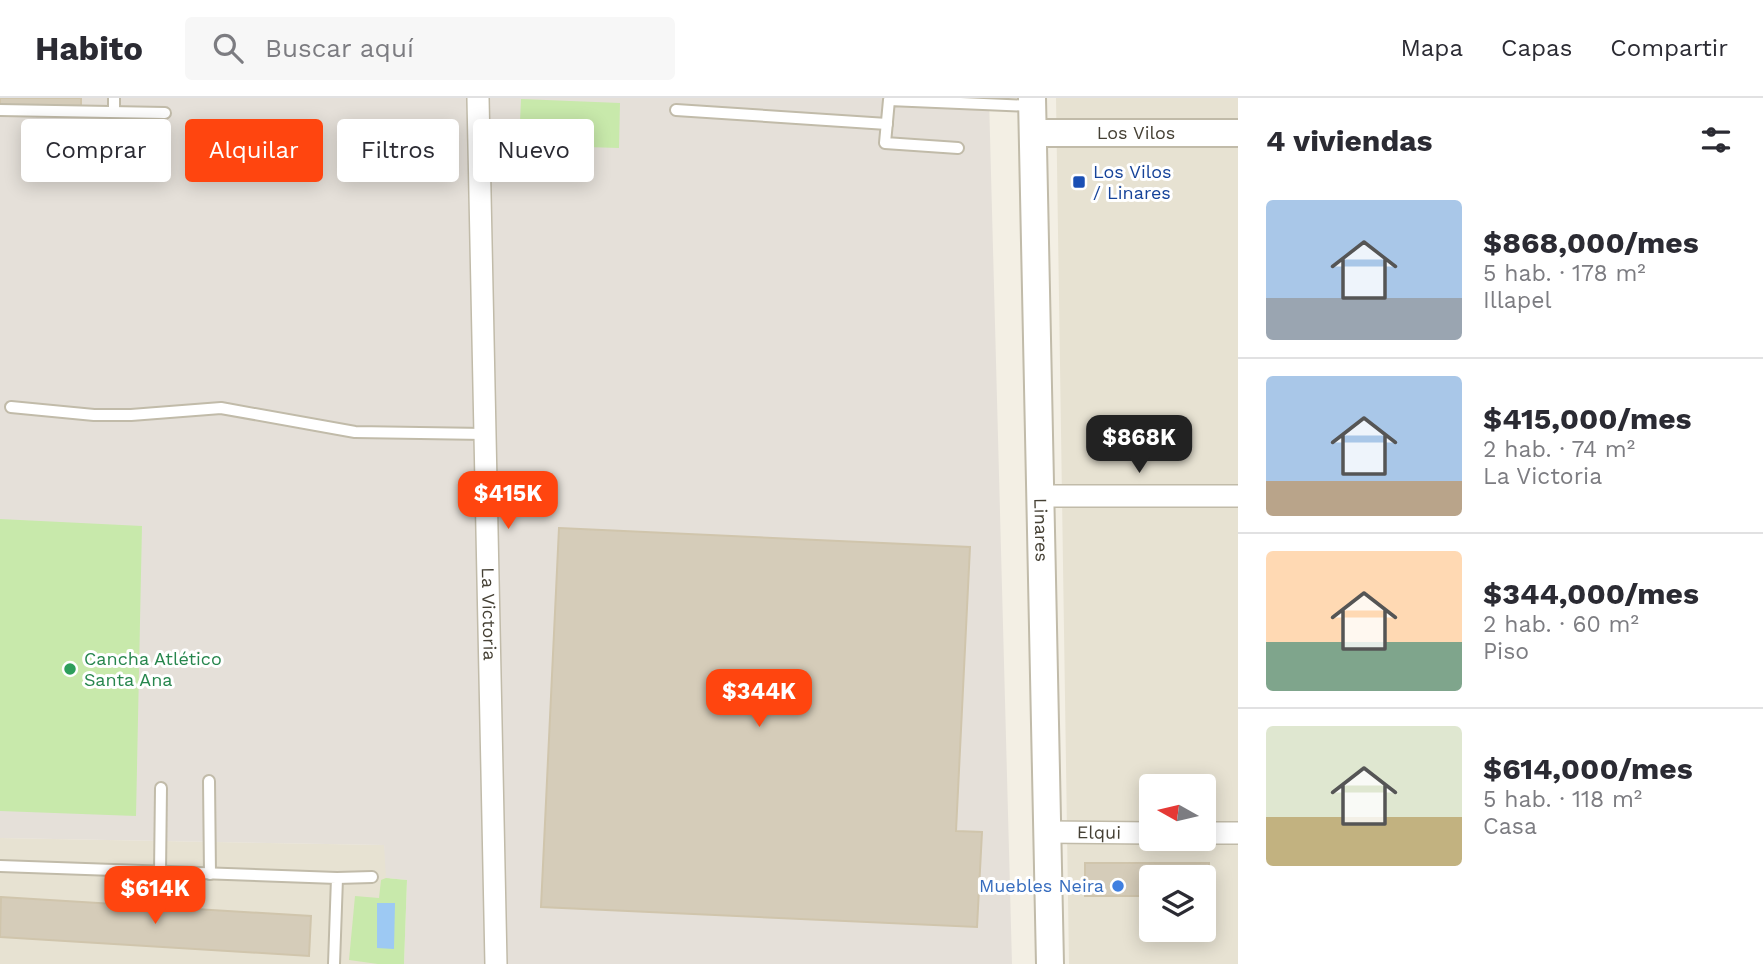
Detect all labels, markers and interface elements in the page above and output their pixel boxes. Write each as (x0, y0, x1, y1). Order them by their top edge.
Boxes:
search box (185, 17, 675, 80)
text: Habito (35, 29, 143, 68)
icon: search (209, 29, 247, 67)
text: Buscar aquí (265, 33, 414, 63)
text: Mapa (1400, 34, 1463, 62)
text: Capas (1501, 34, 1572, 62)
text: Compartir (1610, 34, 1728, 62)
chip: Comprar (21, 119, 171, 182)
chip: Alquilar (185, 119, 323, 182)
chip: Filtros (337, 119, 459, 182)
chip: Nuevo (473, 119, 594, 182)
icon: filters (1697, 121, 1735, 159)
street label: Los Vilos (1097, 122, 1175, 143)
text: 4 viviendas (1266, 123, 1433, 158)
place label: Los Vilos / Linares (1093, 161, 1172, 203)
marker: Los Vilos / Linares (1071, 174, 1087, 190)
text: $868,000/mes (1483, 225, 1699, 260)
icon: home (1322, 228, 1406, 312)
text: 5 hab. · 178 m² (1483, 260, 1646, 287)
text: Illapel (1483, 287, 1552, 314)
text: $415,000/mes (1483, 401, 1692, 436)
icon: home (1322, 404, 1406, 488)
pin: $868K (1090, 416, 1188, 475)
text: $868K (1102, 424, 1176, 451)
text: 2 hab. · 74 m² (1483, 436, 1635, 463)
text: La Victoria (1483, 463, 1602, 490)
pin: $415K (459, 472, 557, 531)
text: $415K (474, 480, 542, 507)
street label: Linares (1030, 498, 1053, 562)
street label: La Victoria (478, 567, 501, 661)
text: $344,000/mes (1483, 576, 1699, 611)
icon: home (1322, 579, 1406, 663)
text: 2 hab. · 60 m² (1483, 611, 1639, 638)
text: Piso (1483, 638, 1529, 665)
place label: Cancha Atlético Santa Ana (84, 648, 222, 690)
marker: Cancha Atlético Santa Ana (62, 661, 78, 677)
pin: $344K (710, 670, 808, 729)
text: $344K (722, 678, 796, 705)
text: $614,000/mes (1483, 751, 1693, 786)
icon: home (1322, 754, 1406, 838)
north arrow (1139, 774, 1216, 850)
map controls (1139, 774, 1216, 942)
text: 5 hab. · 118 m² (1483, 786, 1642, 813)
text: Casa (1483, 813, 1537, 840)
street label: Elqui (1077, 821, 1121, 843)
button: layers (1139, 865, 1216, 942)
pin: $614K (106, 866, 204, 926)
text: $614K (120, 875, 190, 902)
place label: Muebles Neira (979, 875, 1104, 896)
marker: Muebles Neira (1110, 878, 1126, 894)

